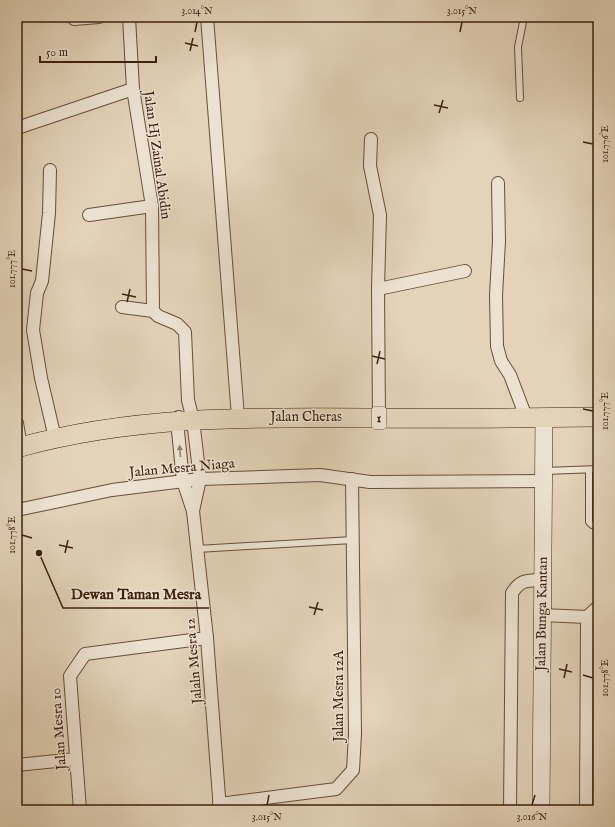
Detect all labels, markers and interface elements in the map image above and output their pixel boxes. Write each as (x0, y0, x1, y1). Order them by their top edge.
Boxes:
text: 3.014°N (181, 5, 213, 18)
text: 3.015°N (447, 5, 477, 18)
scale bar (40, 38, 156, 64)
text: 50 m (46, 45, 68, 60)
street label: Jalan Hj Zainal Abidin (139, 88, 175, 221)
text: 101.776°E (599, 125, 612, 163)
text: 101.777°E (6, 250, 19, 288)
text: 101.777°E (599, 392, 612, 430)
road number: 1 (372, 407, 386, 429)
street label: Jalan Cheras (268, 408, 342, 426)
one-way arrow (177, 445, 183, 457)
street label: Jalan Mesra Niaga (126, 454, 236, 482)
text: 101.778°E (6, 516, 19, 554)
street label: Jalan Bunga Kantan (532, 556, 552, 673)
callout: Dewan Taman Mesra (63, 581, 209, 608)
text: Dewan Taman Mesra (71, 585, 202, 604)
street label: Jalaln Mesra 12 (181, 617, 207, 707)
street label: Jalan Mesra 12A (330, 650, 348, 744)
text: 101.778°E (599, 659, 612, 697)
street label: Jalan Mesra 10 (47, 687, 71, 773)
text: 3.015°N (252, 811, 282, 824)
text: 3.016°N (517, 811, 548, 824)

